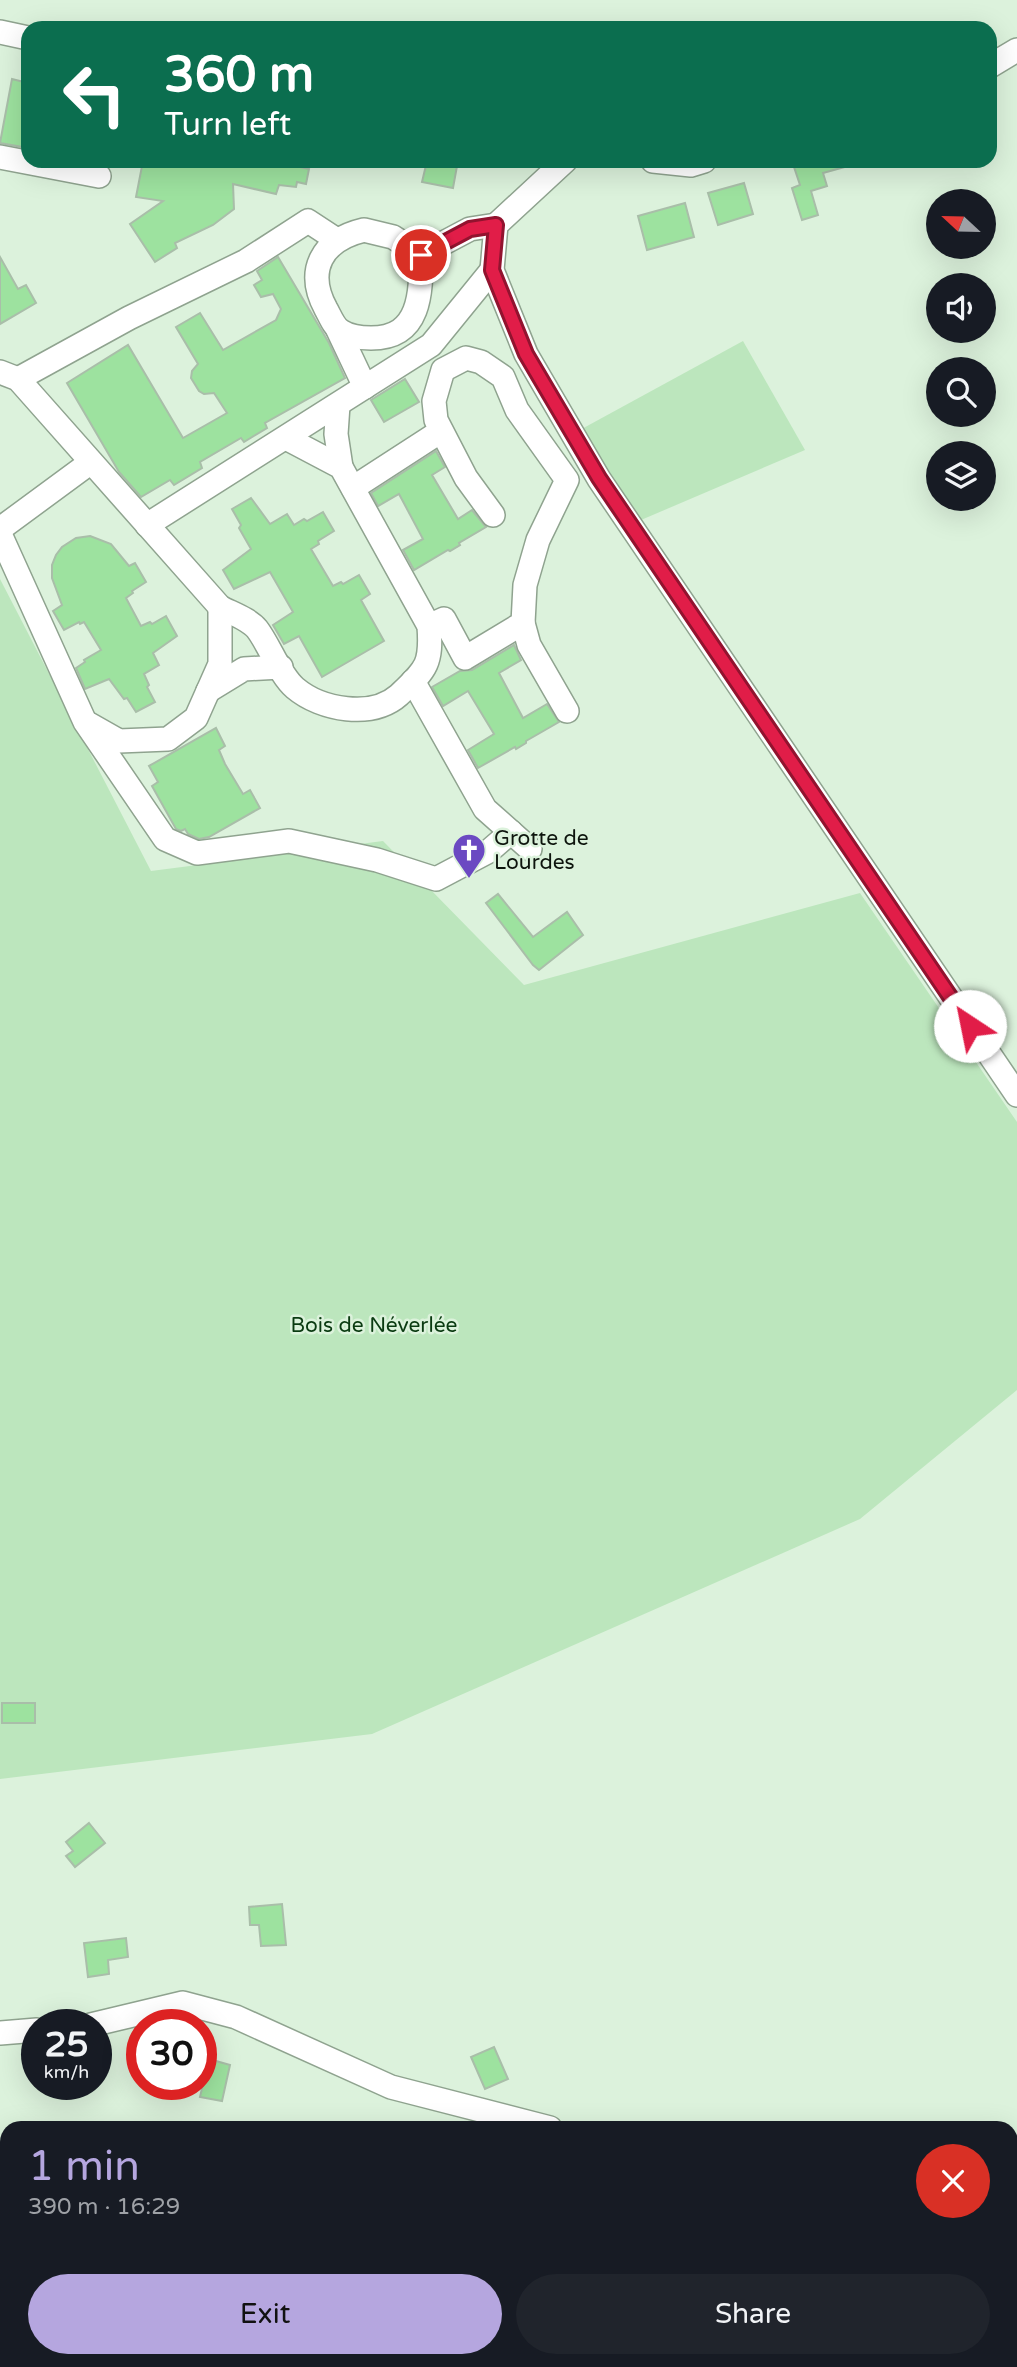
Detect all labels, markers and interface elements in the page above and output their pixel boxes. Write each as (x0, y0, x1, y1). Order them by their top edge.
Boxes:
text: 360 m (164, 46, 314, 105)
icon: left (49, 49, 140, 140)
text: Turn left (164, 106, 291, 144)
north arrow (926, 189, 996, 259)
map controls (926, 189, 996, 511)
pin (391, 225, 451, 285)
icon: arrive (402, 236, 440, 274)
button: sound (926, 273, 996, 343)
button: search (926, 357, 996, 427)
button: layers (926, 441, 996, 511)
place label: Grotte de Lourdes (494, 826, 589, 875)
church icon: Grotte de Lourdes (450, 831, 488, 880)
position arrow (933, 989, 1007, 1063)
park label: Bois de Néverlée (291, 1313, 458, 1338)
speed limit sign: 30 (126, 2009, 217, 2100)
text: 25 (45, 2024, 88, 2066)
text: km/h (44, 2061, 89, 2083)
text: 1 min (28, 2141, 140, 2192)
button: close (916, 2144, 990, 2218)
text: 390 m · 16:29 (28, 2193, 180, 2221)
button: Exit (28, 2274, 502, 2354)
button: Share (516, 2274, 990, 2354)

